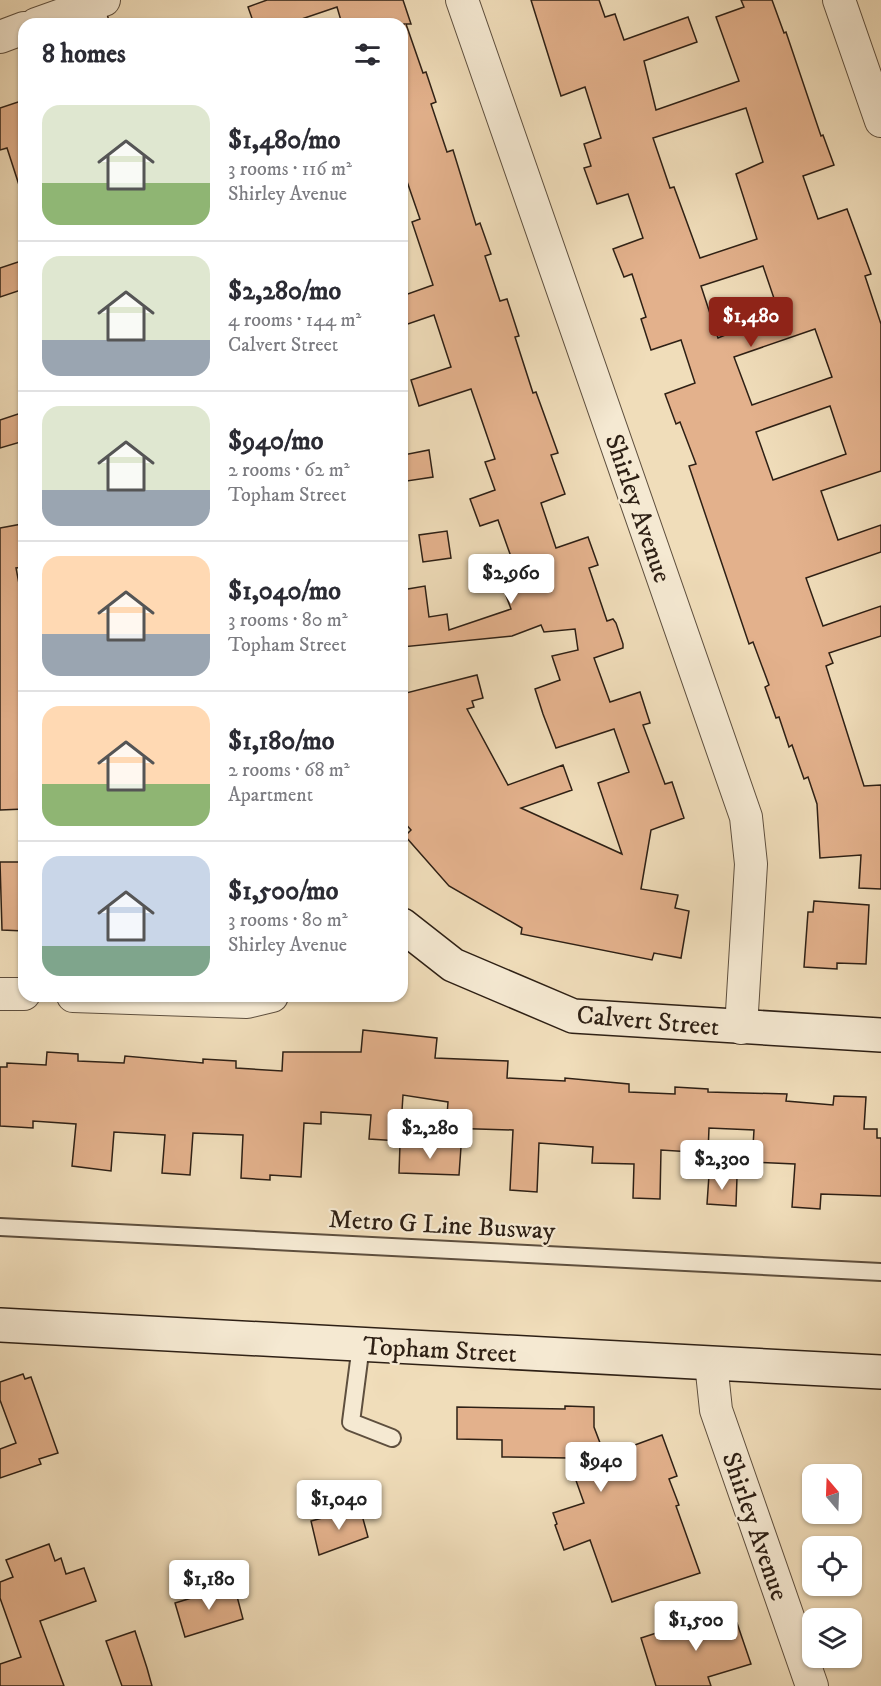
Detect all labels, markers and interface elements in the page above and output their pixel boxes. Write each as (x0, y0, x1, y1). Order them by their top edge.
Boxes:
text: 8 homes (42, 38, 126, 71)
icon: filters (351, 38, 384, 71)
text: $1,480/mo (228, 124, 340, 157)
icon: home (90, 129, 162, 201)
text: 3 rooms · 116 m² (228, 157, 352, 182)
text: Shirley Avenue (228, 182, 347, 207)
text: $2,280/mo (228, 275, 341, 308)
icon: home (90, 280, 162, 352)
pin: $1,480 (702, 297, 800, 348)
text: $1,480 (723, 304, 779, 329)
text: 4 rooms · 144 m² (228, 308, 361, 333)
text: Calvert Street (228, 333, 338, 358)
text: $940/mo (228, 425, 323, 458)
icon: home (90, 430, 162, 502)
street label: Shirley Avenue (597, 430, 678, 587)
text: 2 rooms · 62 m² (228, 458, 350, 483)
text: Topham Street (228, 483, 346, 508)
pin: $2,960 (462, 554, 560, 605)
text: $2,960 (482, 561, 540, 586)
text: $1,040/mo (228, 575, 341, 608)
icon: home (90, 580, 162, 652)
text: 3 rooms · 80 m² (228, 608, 348, 633)
text: Topham Street (228, 633, 346, 658)
text: $1,180/mo (228, 725, 334, 758)
icon: home (90, 730, 162, 802)
text: 2 rooms · 68 m² (228, 758, 350, 783)
text: Apartment (228, 783, 313, 808)
text: $1,500/mo (228, 875, 338, 908)
icon: home (90, 880, 162, 952)
text: 3 rooms · 80 m² (228, 908, 348, 933)
text: Shirley Avenue (228, 933, 347, 958)
street label: Calvert Street (575, 999, 721, 1044)
pin: $2,280 (381, 1109, 479, 1160)
text: $2,280 (402, 1116, 458, 1141)
pin: $2,300 (673, 1140, 771, 1191)
text: $2,300 (694, 1147, 750, 1172)
street label: Metro G Line Busway (328, 1203, 557, 1248)
street label: Topham Street (362, 1330, 518, 1371)
pin: $940 (565, 1442, 637, 1493)
street label: Shirley Avenue (714, 1448, 795, 1605)
text: $940 (579, 1449, 623, 1474)
north arrow (802, 1464, 862, 1524)
map controls (802, 1464, 862, 1668)
pin: $1,040 (290, 1480, 388, 1531)
text: $1,040 (311, 1487, 367, 1512)
button: locate (802, 1536, 862, 1596)
pin: $1,180 (160, 1560, 258, 1611)
text: $1,180 (183, 1567, 235, 1592)
pin: $1,500 (647, 1601, 745, 1652)
text: $1,500 (669, 1608, 723, 1633)
button: layers (802, 1608, 862, 1668)

